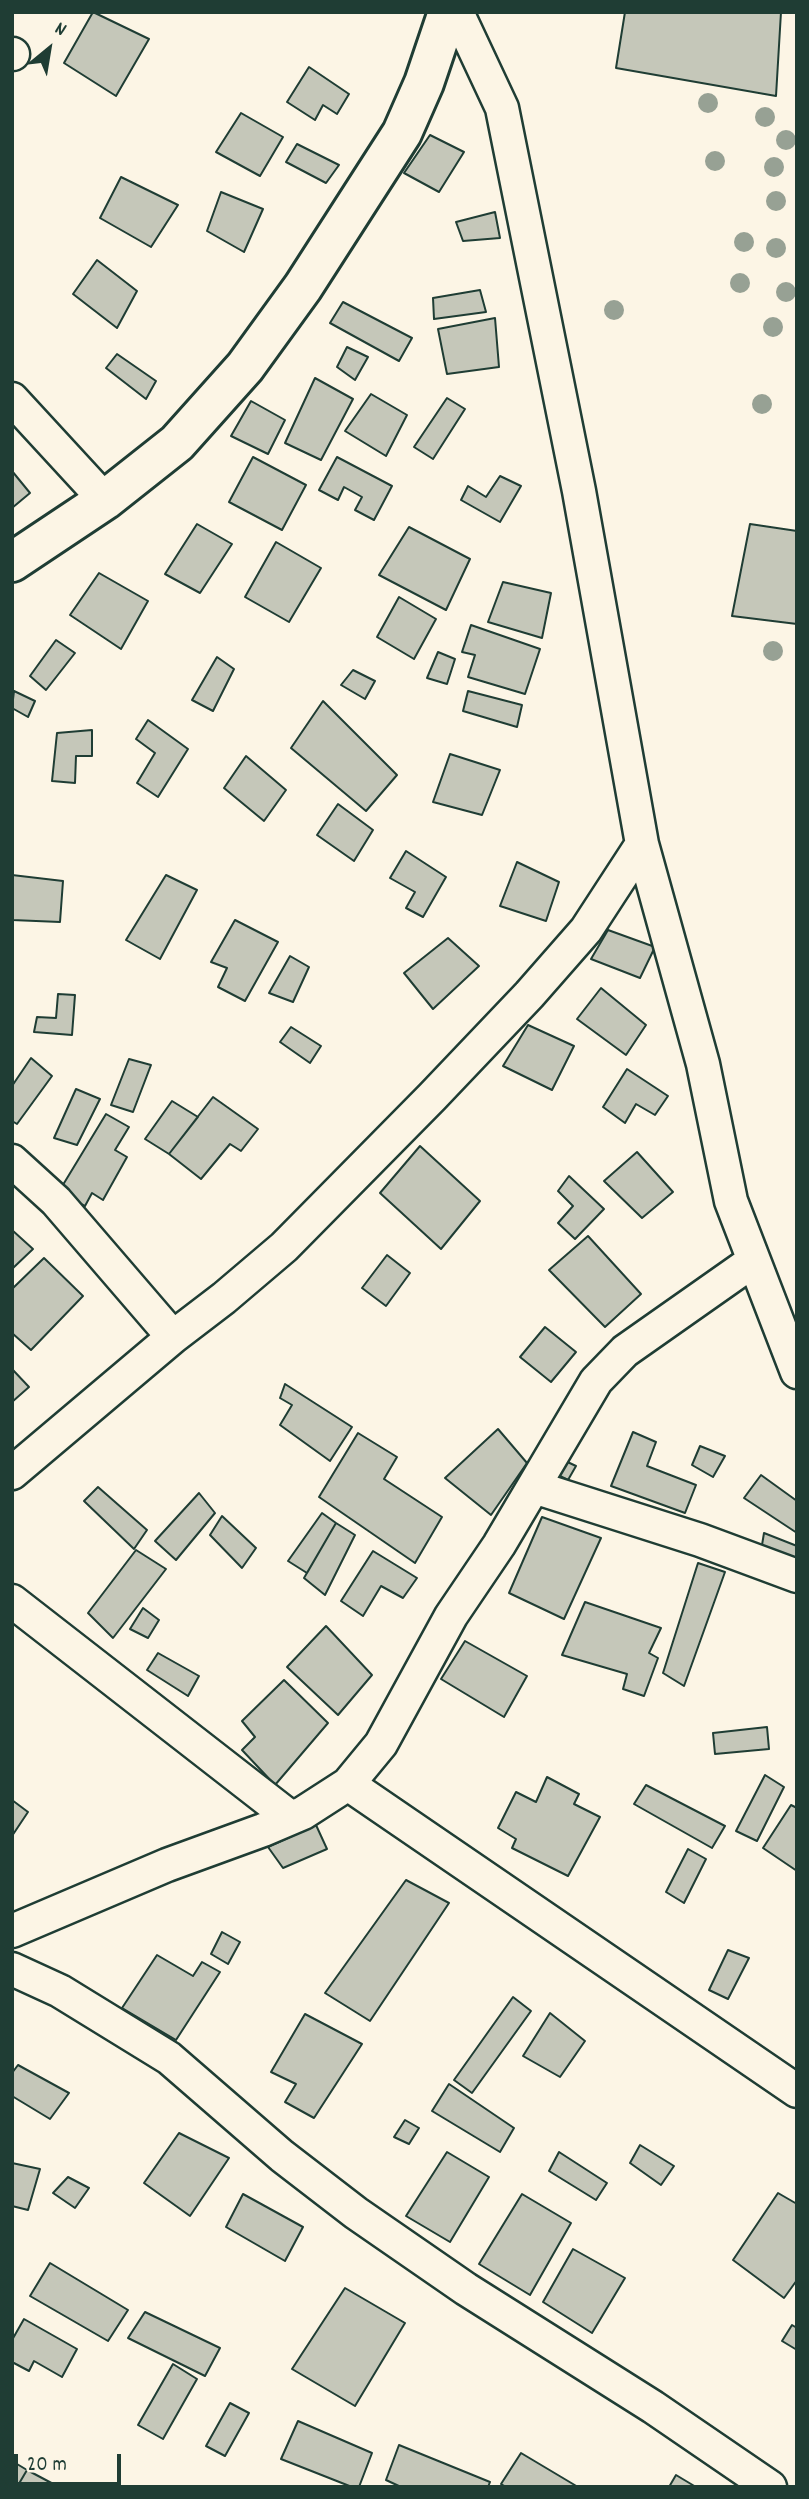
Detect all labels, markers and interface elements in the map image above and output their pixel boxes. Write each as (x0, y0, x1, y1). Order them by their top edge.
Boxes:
north arrow (14, 14, 84, 84)
text: N (49, 16, 71, 44)
scale bar (18, 2440, 124, 2484)
text: 20 m (27, 2451, 67, 2481)

